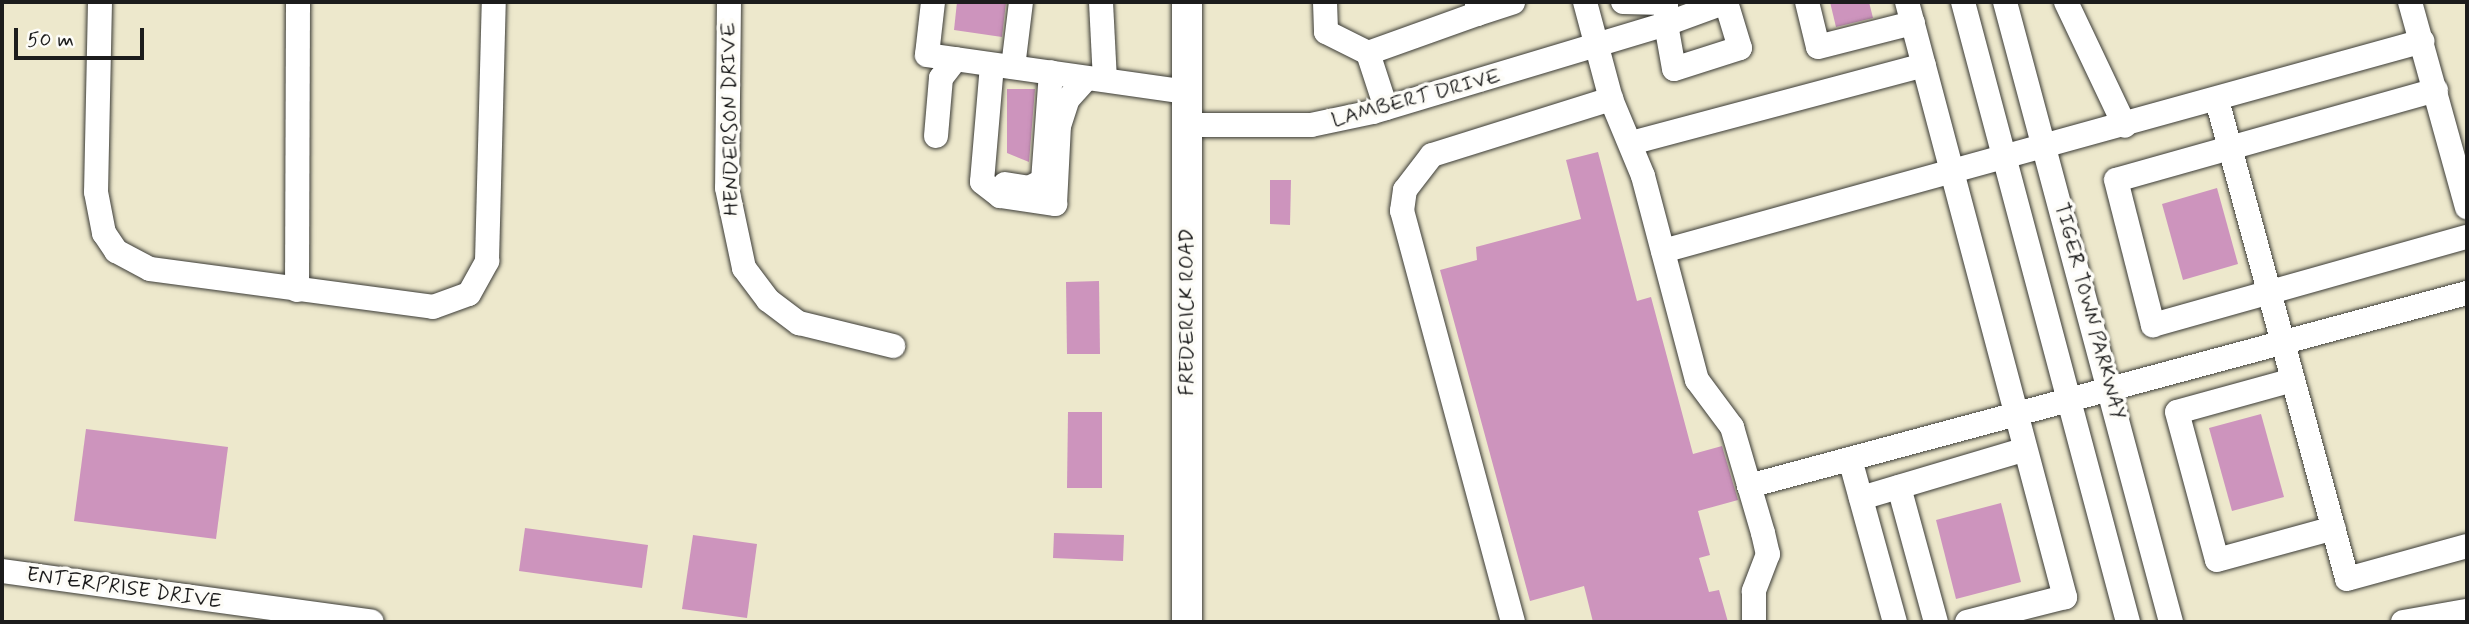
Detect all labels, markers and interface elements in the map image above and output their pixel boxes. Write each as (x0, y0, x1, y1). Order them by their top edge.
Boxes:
scale bar (18, 14, 147, 58)
street label: HENDERSON DRIVE (716, 22, 744, 216)
text: 50 m (27, 26, 74, 54)
street label: LAMBERT DRIVE (1328, 63, 1504, 133)
street label: TIGER TOWN PARKWAY (2049, 199, 2131, 423)
street label: FREDERICK ROAD (1174, 228, 1200, 396)
street label: ENTERPRISE DRIVE (24, 562, 224, 614)

